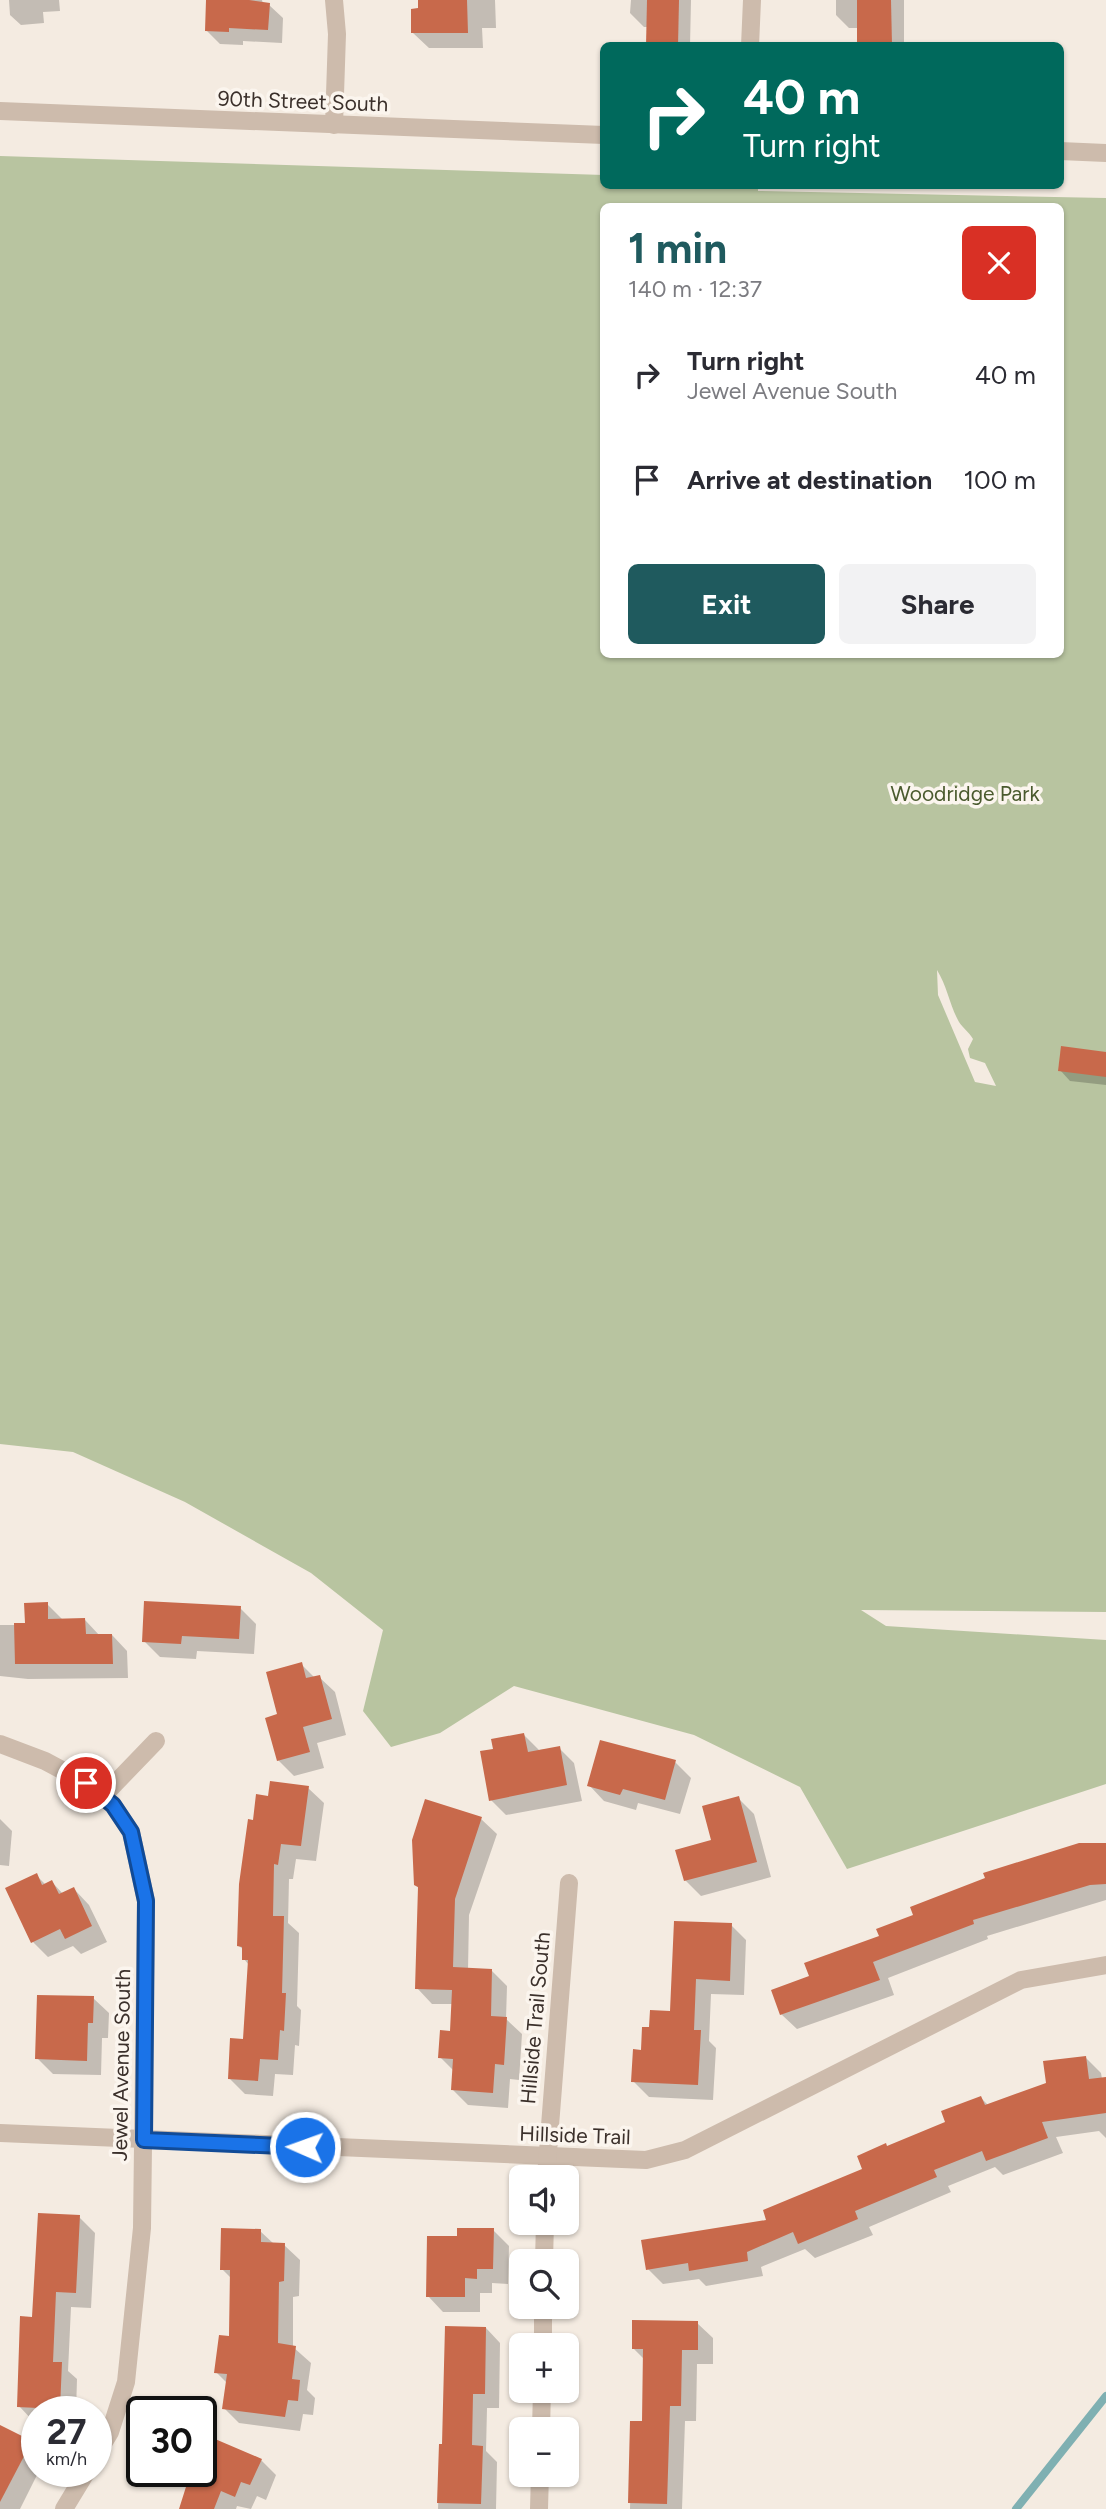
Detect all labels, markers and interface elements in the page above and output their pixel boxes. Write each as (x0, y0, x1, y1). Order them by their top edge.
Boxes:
text: 40 m (743, 67, 860, 126)
icon: right (628, 70, 719, 161)
street label: 90th Street South (217, 86, 389, 116)
text: Turn right (743, 127, 881, 165)
text: 1 min (628, 223, 727, 274)
button: close (962, 226, 1036, 300)
text: 140 m · 12:37 (628, 275, 762, 303)
text: Turn right (687, 345, 804, 377)
icon: right (628, 356, 666, 394)
text: 40 m (975, 359, 1036, 391)
text: Jewel Avenue South (687, 377, 897, 405)
icon: arrive (628, 461, 666, 499)
text: Arrive at destination (687, 464, 932, 496)
text: 100 m (963, 464, 1036, 496)
button: Exit (628, 564, 825, 644)
button: Share (839, 564, 1036, 644)
park label: Woodridge Park (890, 781, 1040, 806)
pin (56, 1753, 116, 1813)
icon: arrive (67, 1764, 105, 1802)
street label: Hillside Trail South (515, 1931, 555, 2105)
street label: Jewel Avenue South (107, 1969, 135, 2161)
position arrow (268, 2110, 342, 2184)
street label: Hillside Trail (519, 2121, 631, 2149)
map controls (509, 2165, 579, 2487)
button: sound (509, 2165, 579, 2235)
button: search (509, 2249, 579, 2319)
button: + (509, 2333, 579, 2403)
speed limit sign: 30 (126, 2396, 217, 2487)
text: 27 (47, 2411, 86, 2453)
button: − (509, 2417, 579, 2487)
text: km/h (46, 2448, 87, 2470)

